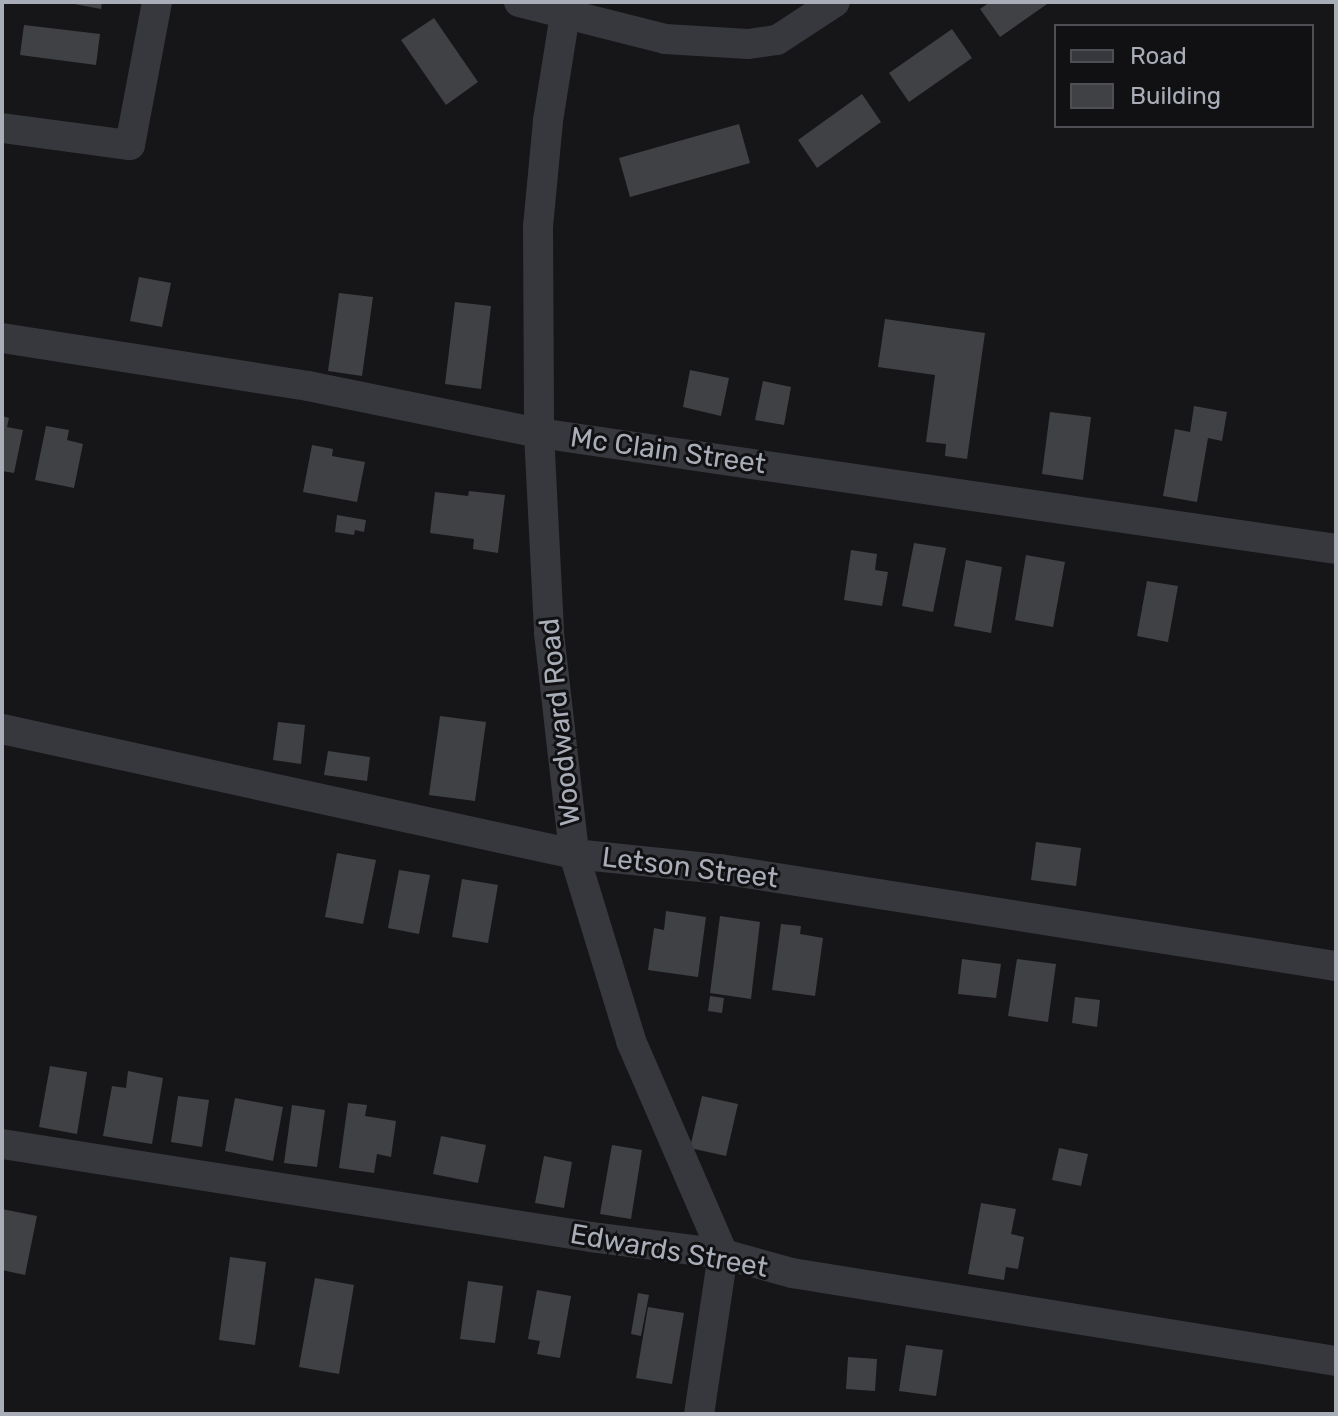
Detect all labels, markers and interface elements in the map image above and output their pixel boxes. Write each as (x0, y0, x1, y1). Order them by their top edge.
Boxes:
legend (1054, 24, 1314, 128)
text: Road (1130, 42, 1187, 70)
text: Building (1130, 82, 1221, 110)
street label: Mc Clain Street (568, 421, 768, 481)
street label: Woodward Road (532, 617, 588, 827)
street label: Letson Street (600, 841, 780, 895)
street label: Edwards Street (568, 1217, 770, 1285)

